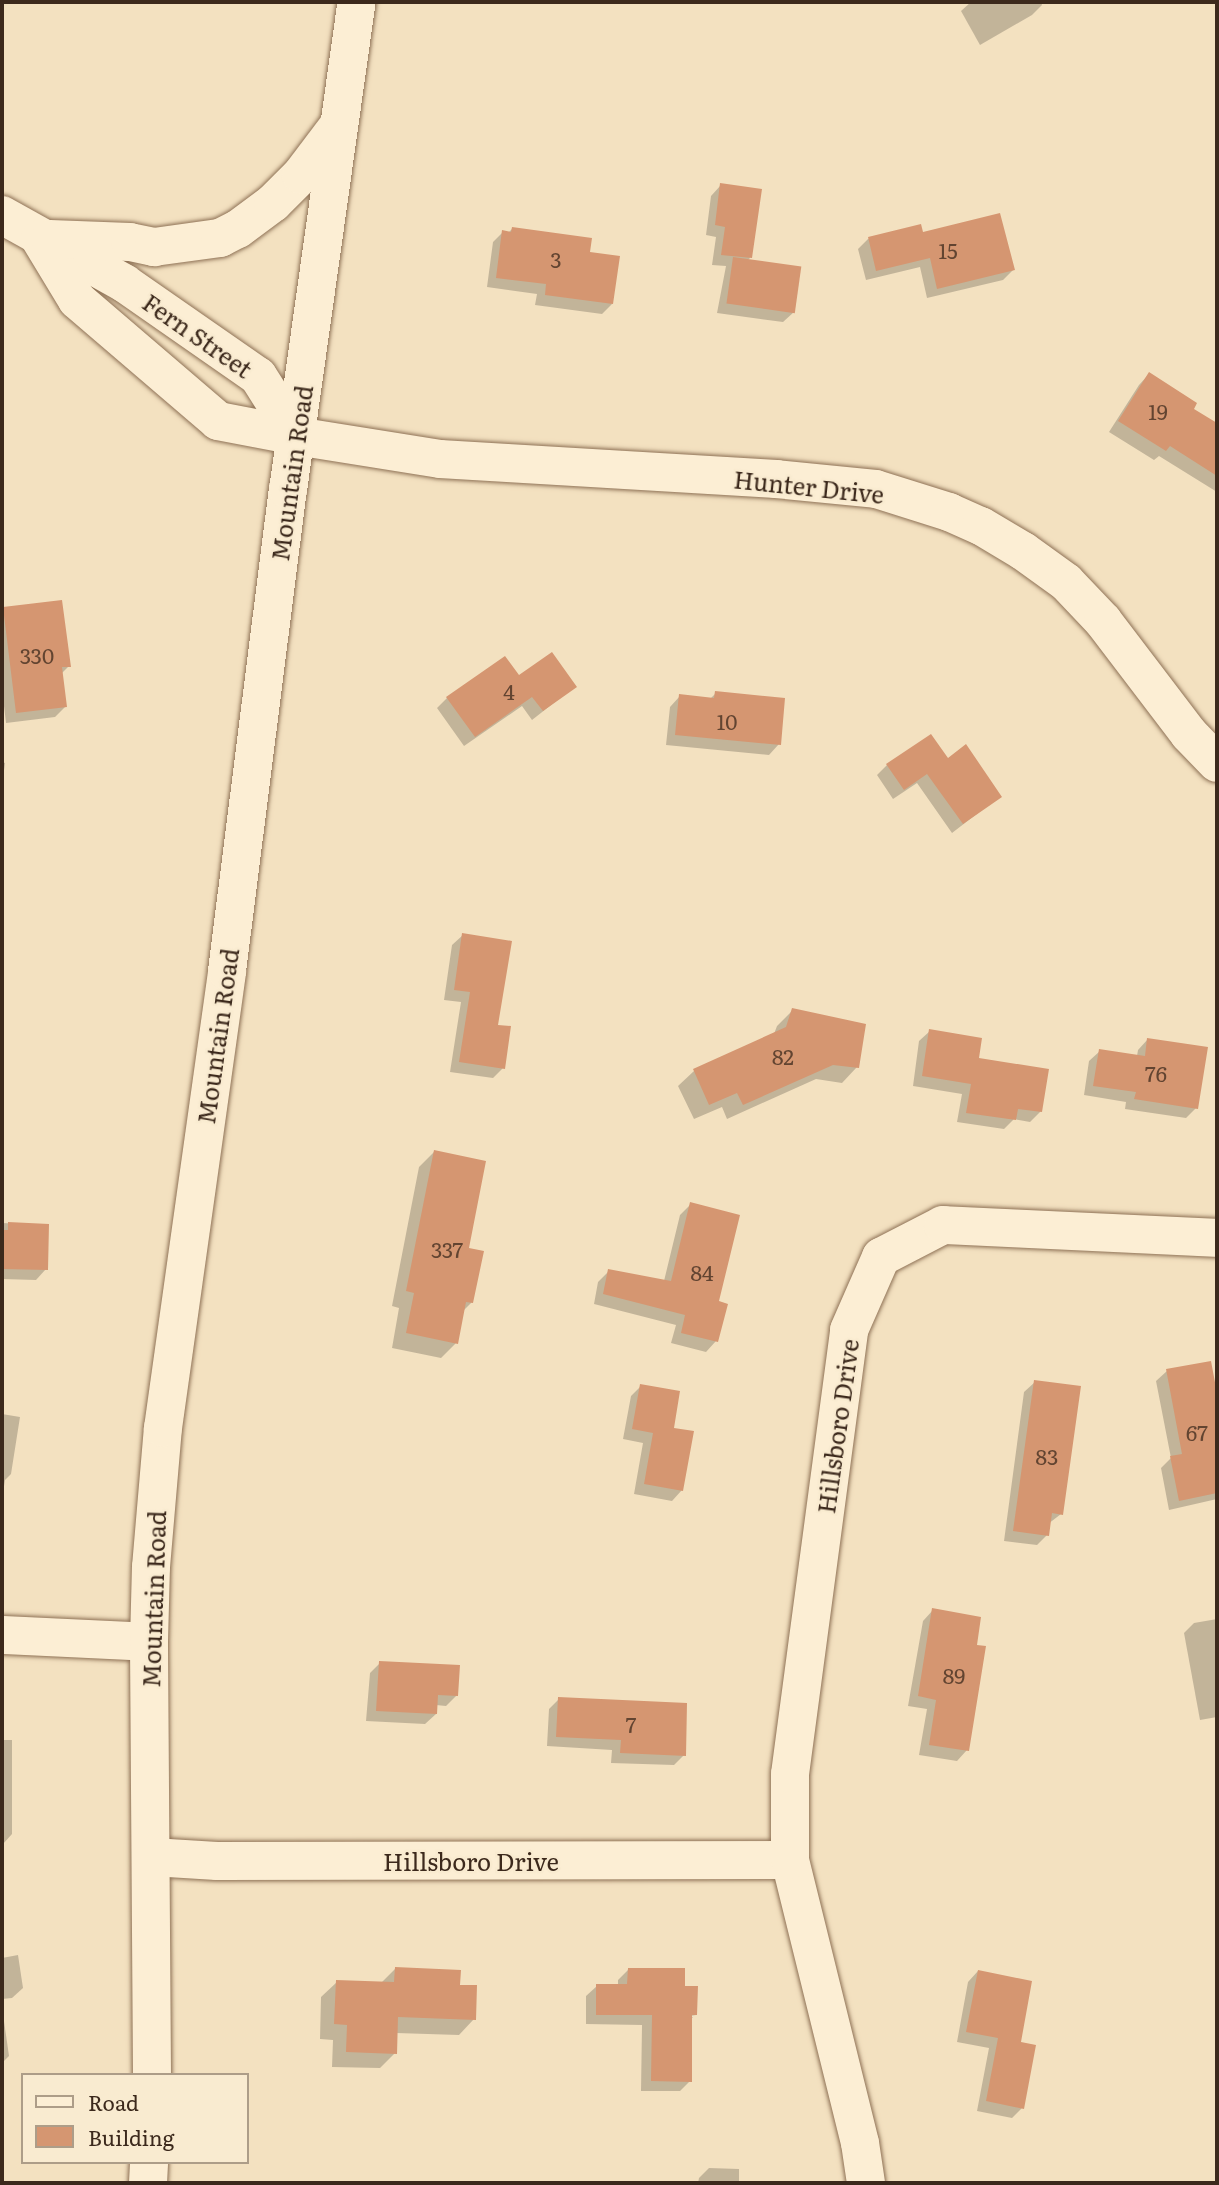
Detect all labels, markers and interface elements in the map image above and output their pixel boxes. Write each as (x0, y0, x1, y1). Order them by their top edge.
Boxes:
house number: 15 (938, 237, 958, 263)
house number: 3 (550, 246, 562, 272)
street label: Fern Street (138, 287, 258, 383)
street label: Mountain Road (264, 383, 318, 563)
house number: 19 (1148, 398, 1168, 424)
street label: Hunter Drive (732, 464, 886, 508)
house number: 330 (20, 642, 54, 668)
house number: 4 (503, 678, 515, 704)
house number: 10 (717, 708, 737, 734)
street label: Mountain Road (190, 946, 244, 1126)
house number: 82 (772, 1043, 794, 1069)
house number: 76 (1145, 1060, 1167, 1086)
house number: 337 (431, 1236, 463, 1262)
house number: 84 (690, 1259, 714, 1285)
street label: Hillsboro Drive (810, 1337, 864, 1515)
house number: 67 (1186, 1419, 1208, 1445)
house number: 83 (1036, 1443, 1058, 1469)
street label: Mountain Road (136, 1510, 170, 1688)
house number: 89 (943, 1662, 965, 1688)
house number: 7 (626, 1711, 636, 1737)
street label: Hillsboro Drive (383, 1847, 559, 1875)
legend (21, 2073, 248, 2164)
text: Road (88, 2086, 139, 2117)
text: Building (88, 2121, 174, 2152)

